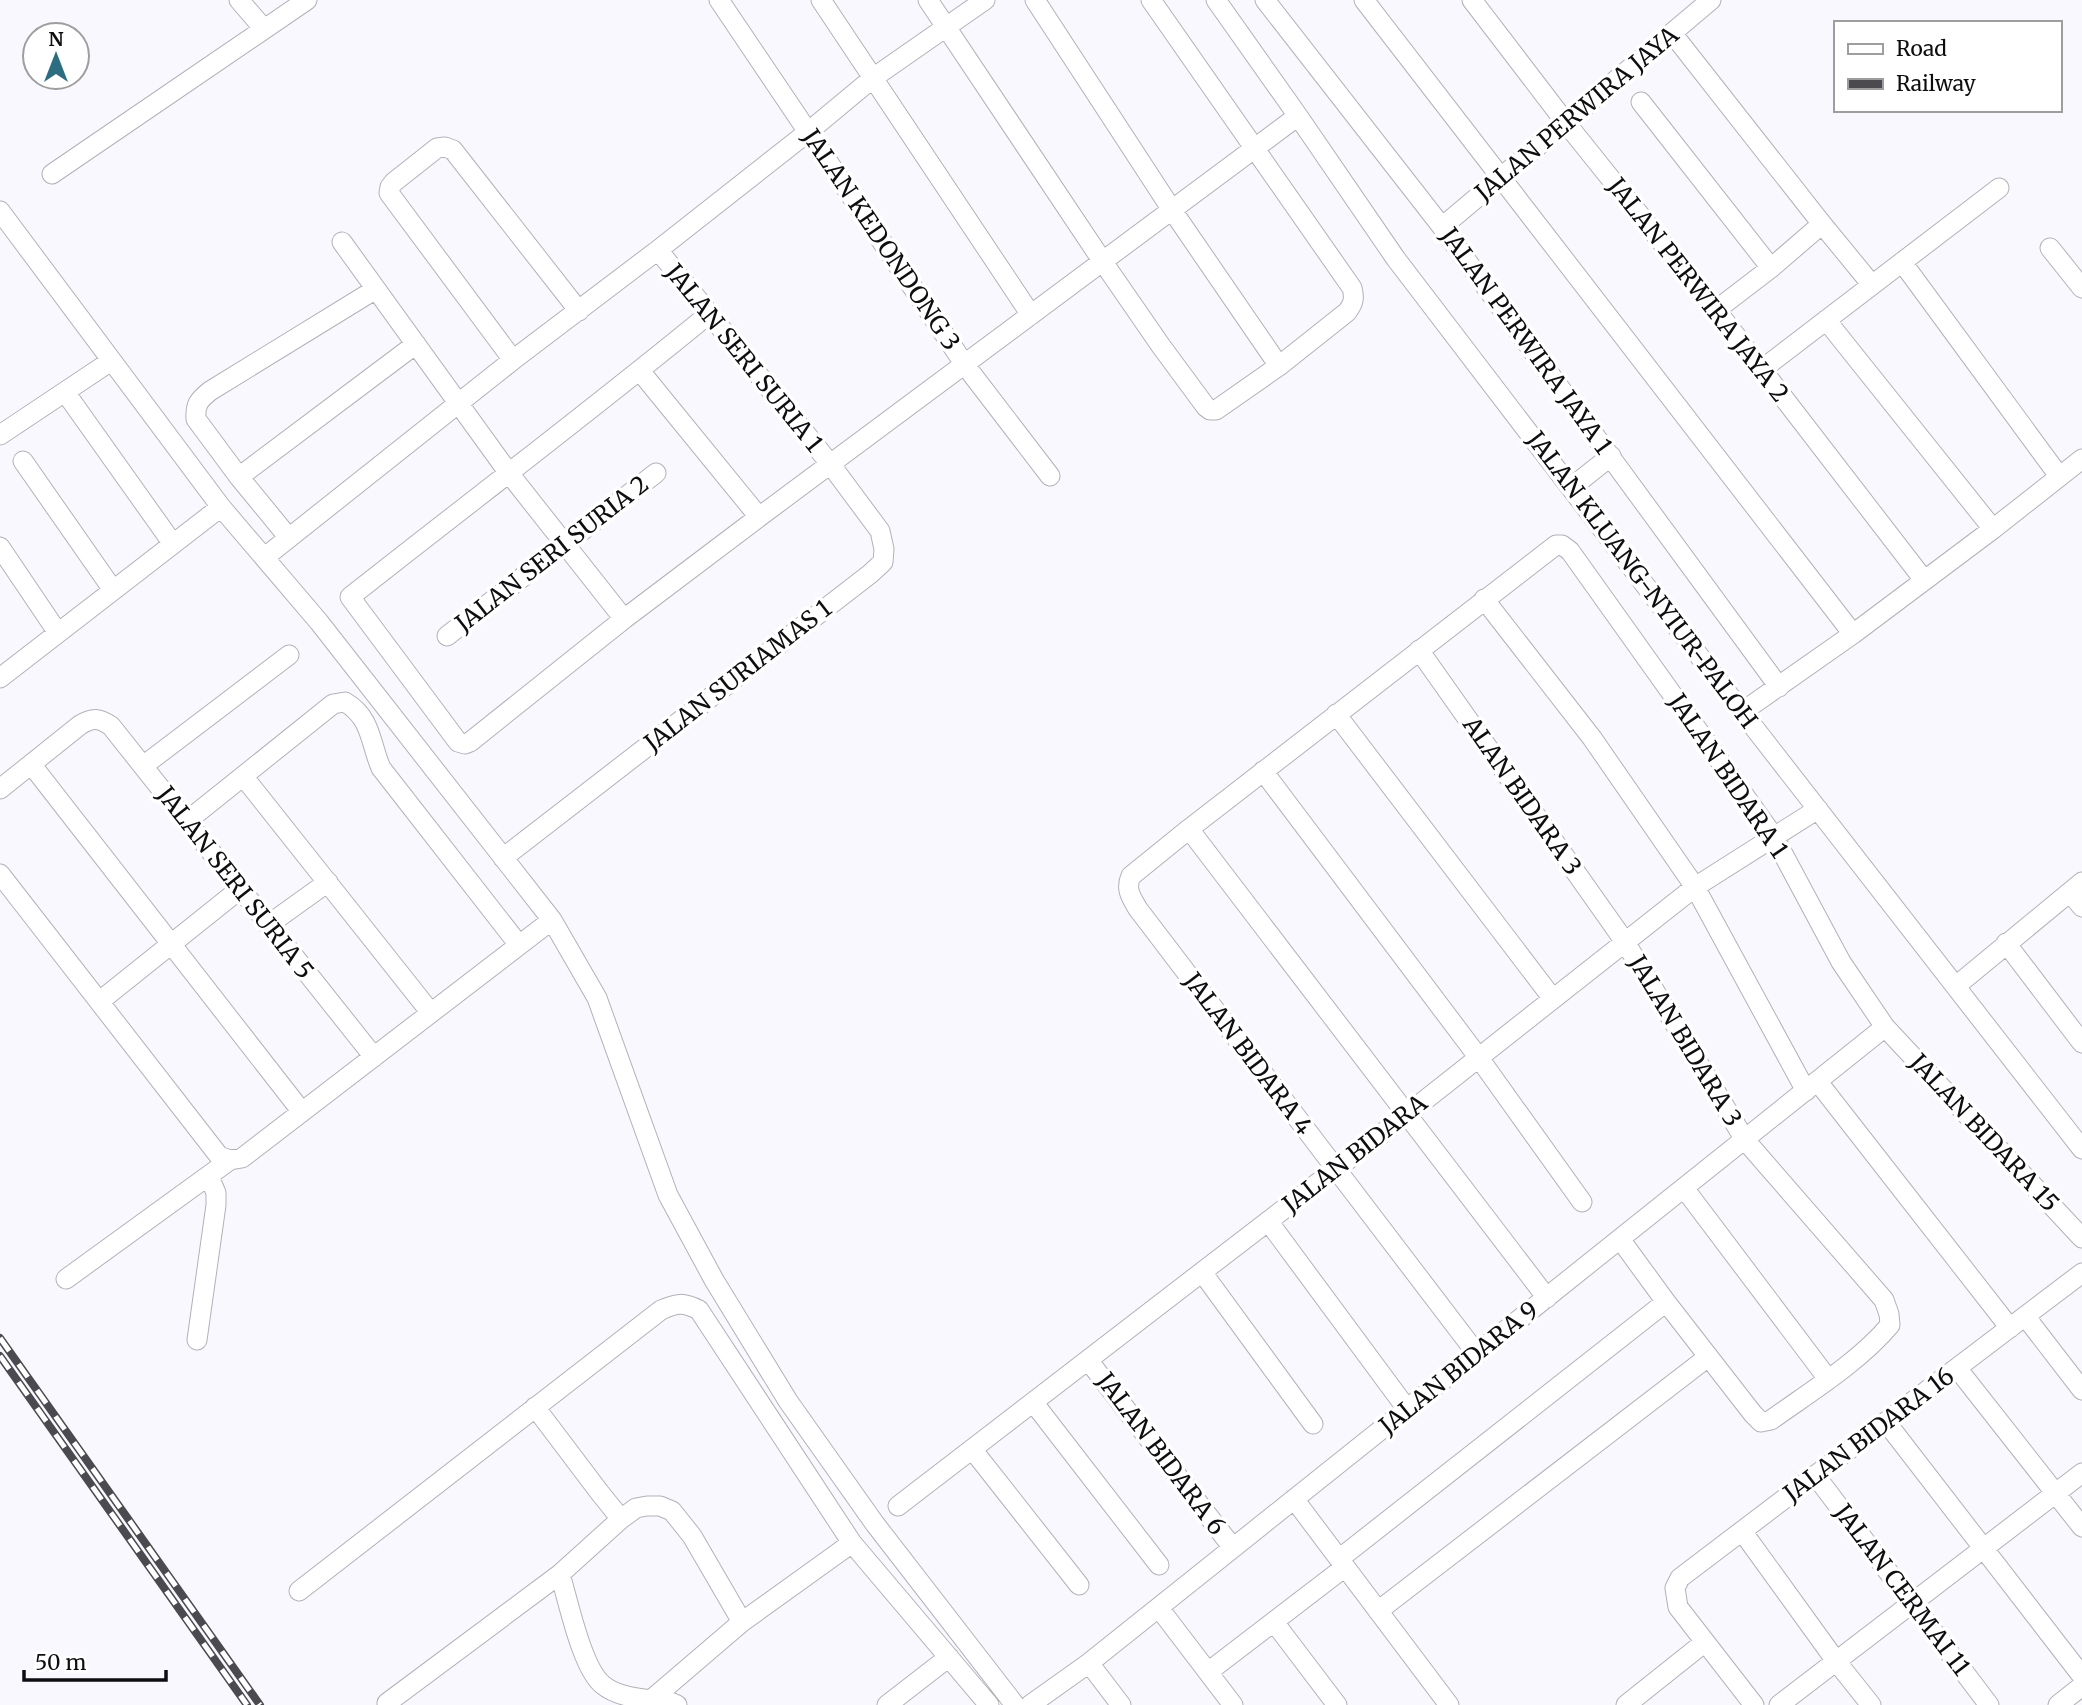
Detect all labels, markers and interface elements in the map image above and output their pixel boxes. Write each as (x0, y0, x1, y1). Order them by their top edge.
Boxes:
street label: JALAN PERWIRA JAYA (1468, 19, 1686, 208)
north arrow (21, 21, 91, 91)
legend (1834, 21, 2061, 112)
text: N (48, 27, 64, 51)
text: Road (1896, 35, 1947, 62)
text: Railway (1896, 70, 1977, 97)
street label: JALAN KEDONDONG 3 (795, 122, 967, 356)
street label: JALAN PERWIRA JAYA 2 (1601, 171, 1796, 408)
street label: JALAN PERWIRA JAYA 1 (1433, 220, 1619, 460)
street label: JALAN SERI SURIA 1 (658, 256, 830, 458)
street label: JALAN KLUANG-NYIUR-PALOH (1520, 424, 1764, 734)
street label: JALAN SERI SURIA 2 (448, 469, 655, 639)
street label: JALAN SURIAMAS 1 (637, 593, 838, 759)
street label: JALAN BIDARA 1 (1661, 687, 1795, 864)
street label: ALAN BIDARA 3 (1456, 710, 1589, 881)
street label: JALAN SERI SURIA 5 (150, 779, 320, 985)
street label: JALAN BIDARA 3 (1622, 949, 1749, 1132)
street label: JALAN BIDARA 4 (1177, 965, 1320, 1141)
street label: JALAN BIDARA 15 (1902, 1046, 2066, 1218)
street label: JALAN BIDARA (1275, 1087, 1434, 1220)
street label: JALAN BIDARA 9 (1372, 1294, 1544, 1442)
street label: JALAN BIDARA 16 (1777, 1360, 1960, 1509)
street label: JALAN BIDARA 6 (1090, 1366, 1233, 1541)
street label: JALAN CERMAI 11 (1827, 1497, 1977, 1682)
scale bar (24, 1638, 166, 1682)
text: 50 m (35, 1649, 86, 1676)

